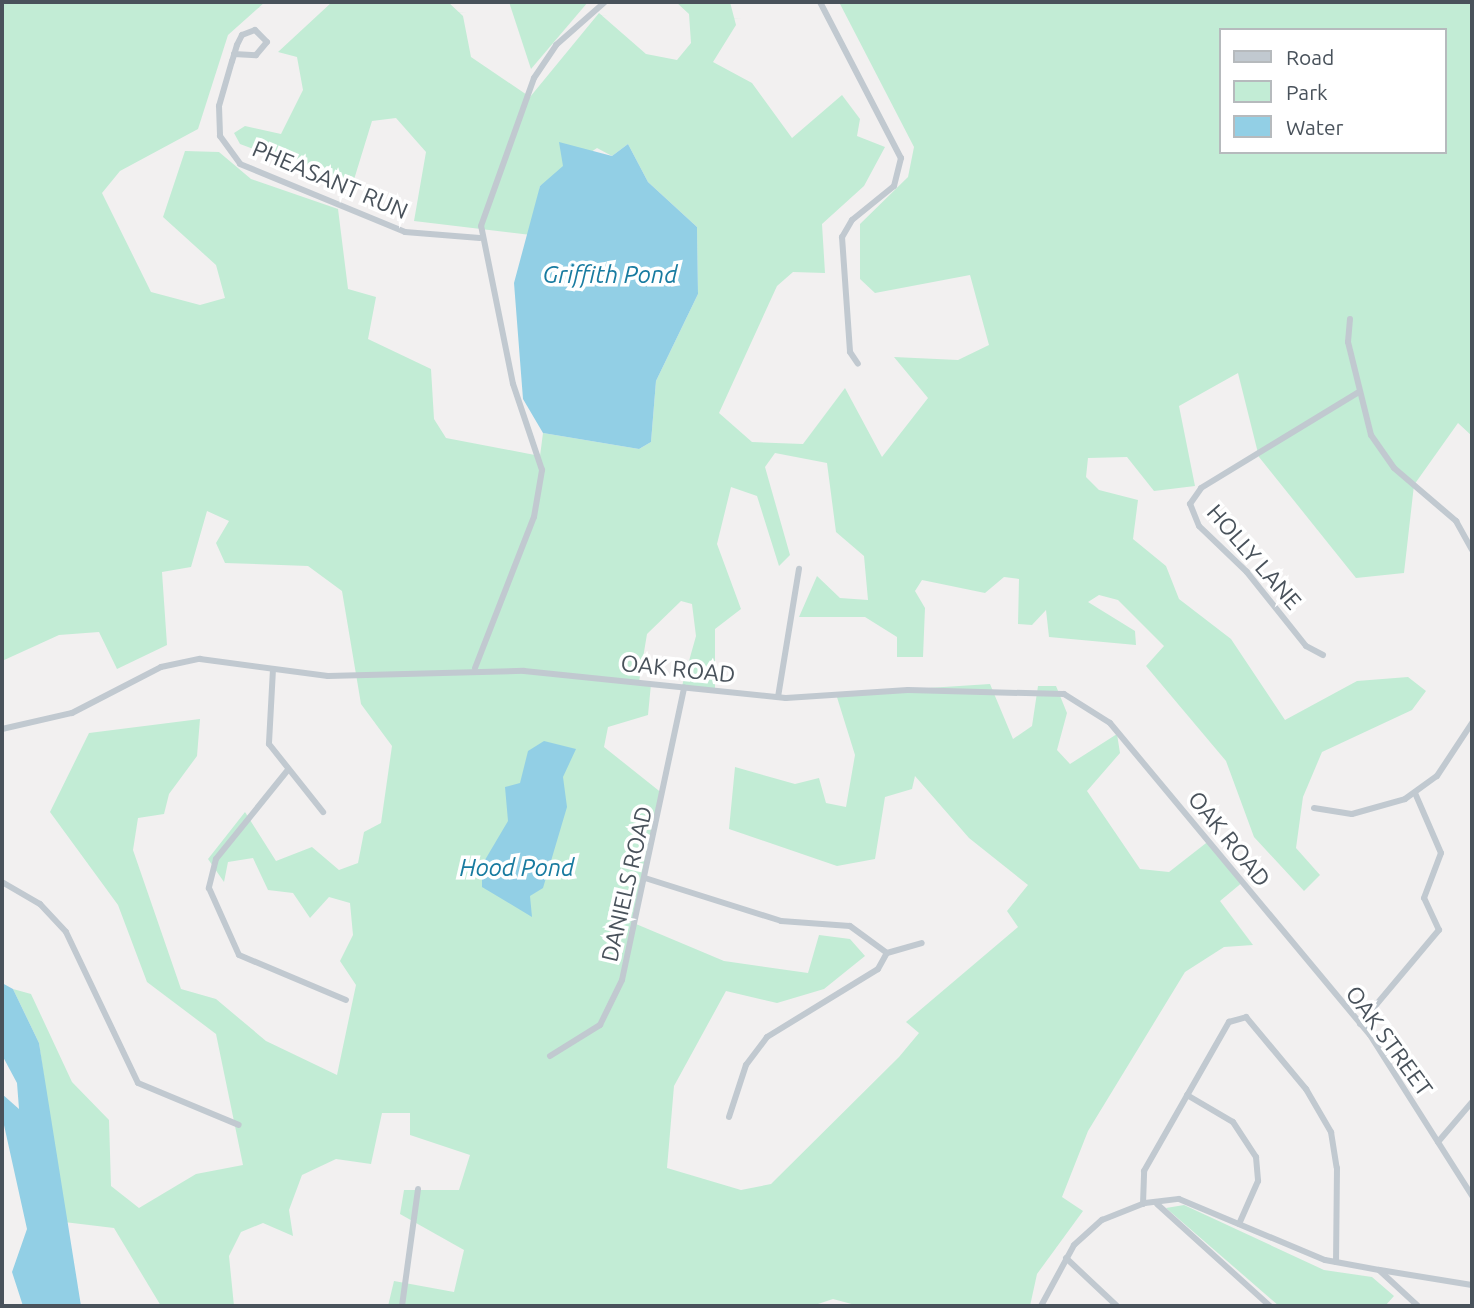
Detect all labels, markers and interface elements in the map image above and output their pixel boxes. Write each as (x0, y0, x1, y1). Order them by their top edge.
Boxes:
legend (1218, 28, 1446, 154)
text: Road (1286, 45, 1334, 69)
text: Park (1286, 80, 1328, 104)
text: Water (1286, 115, 1344, 139)
street label: PHEASANT RUN (248, 135, 412, 225)
water label: Griffith Pond (542, 261, 678, 289)
street label: HOLLY LANE (1201, 499, 1307, 615)
street label: OAK ROAD (619, 649, 737, 689)
street label: OAK ROAD (1182, 786, 1276, 892)
street label: DANIELS ROAD (596, 804, 658, 964)
water label: Hood Pond (460, 854, 574, 882)
street label: OAK STREET (1340, 980, 1438, 1102)

